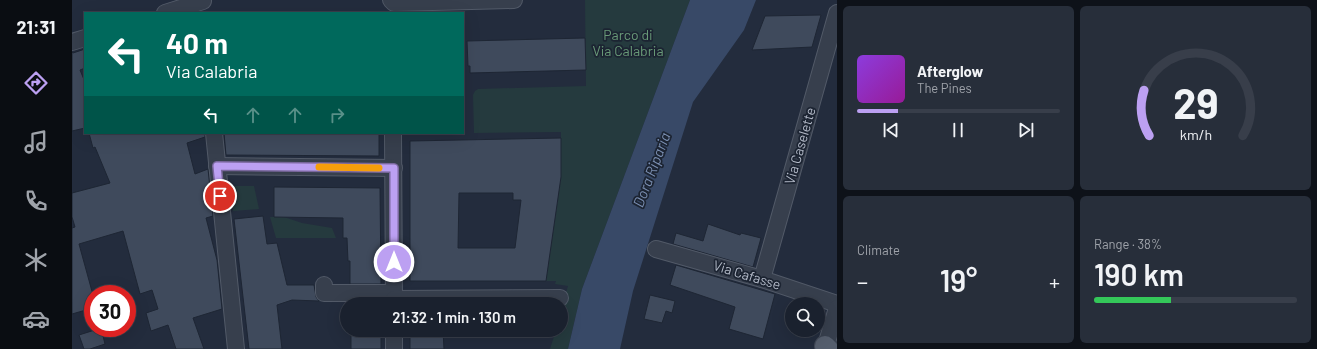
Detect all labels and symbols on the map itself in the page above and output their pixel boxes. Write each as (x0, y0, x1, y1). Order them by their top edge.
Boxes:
park label: Parco di Via Calabria (592, 26, 664, 59)
street label: Via Caselette (780, 105, 819, 186)
water label: Dora Riparia (629, 130, 674, 209)
pin (203, 179, 237, 213)
position arrow (373, 241, 415, 283)
street label: Via Cafasse (711, 256, 783, 293)
speed limit sign: 30 (84, 285, 136, 337)

